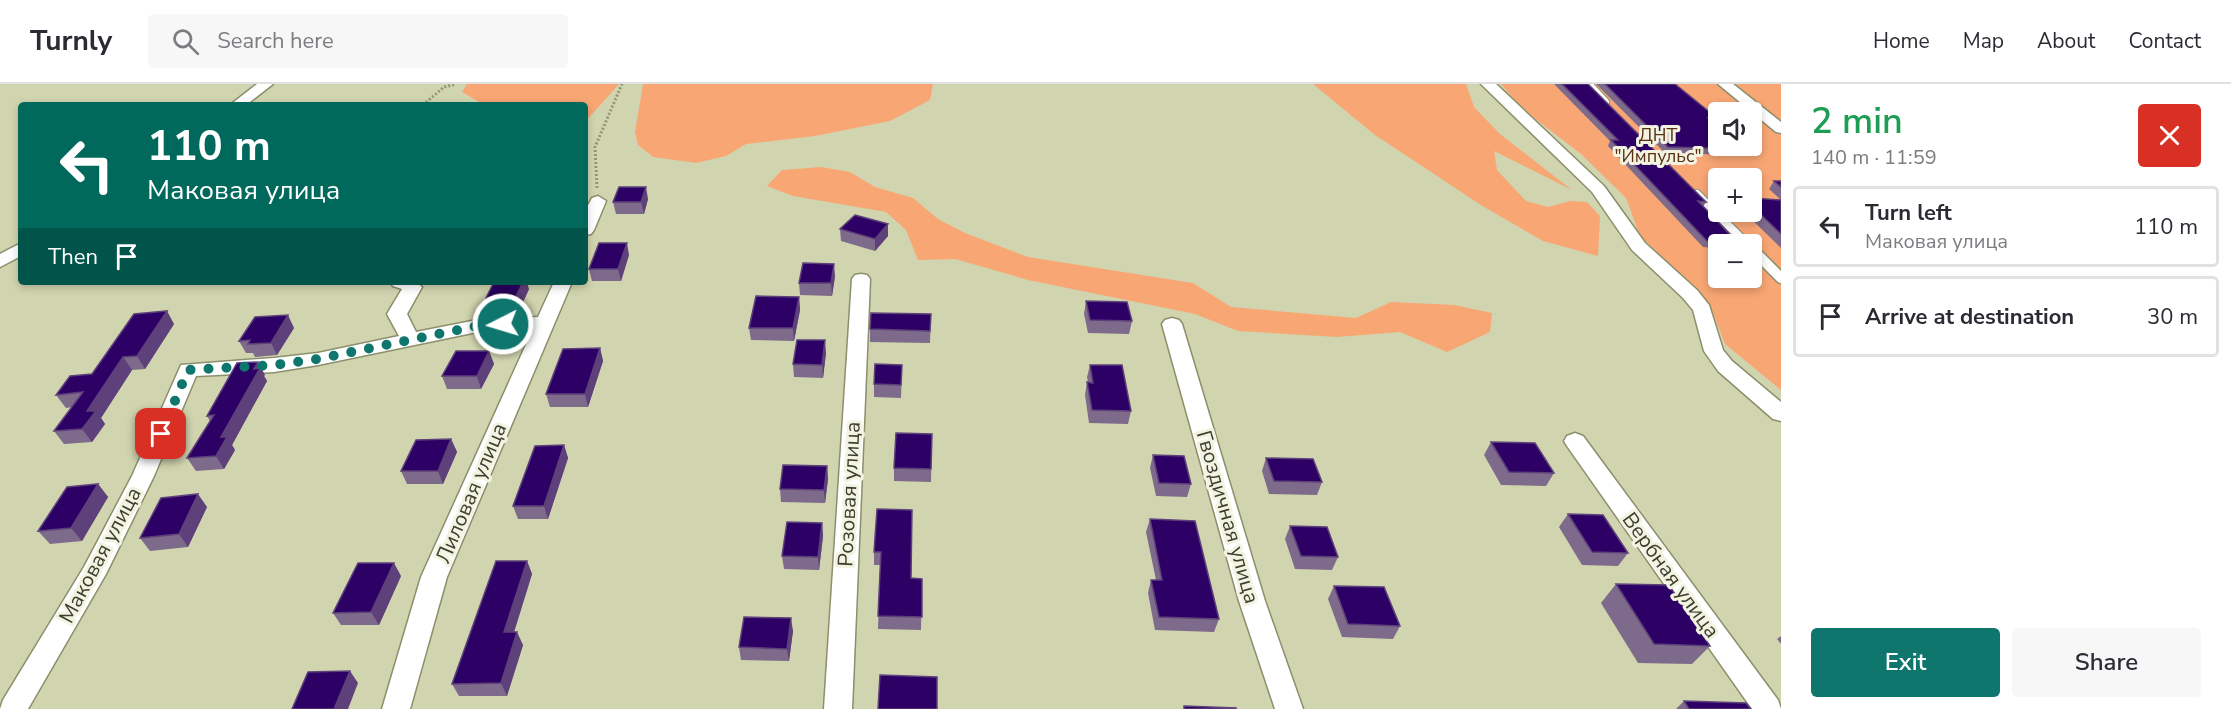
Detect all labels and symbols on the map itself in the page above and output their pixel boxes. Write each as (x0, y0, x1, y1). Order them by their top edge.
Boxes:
park label: ДНТ "Импульс" (1614, 123, 1702, 168)
position arrow (471, 292, 535, 356)
pin (135, 408, 186, 459)
street label: Лиловая улица (429, 419, 513, 567)
street label: Розовая улица (831, 421, 867, 567)
street label: Гвоздичная улица (1190, 427, 1266, 607)
street label: Маковая улица (52, 482, 148, 628)
street label: Вербная улица (1616, 507, 1726, 643)

